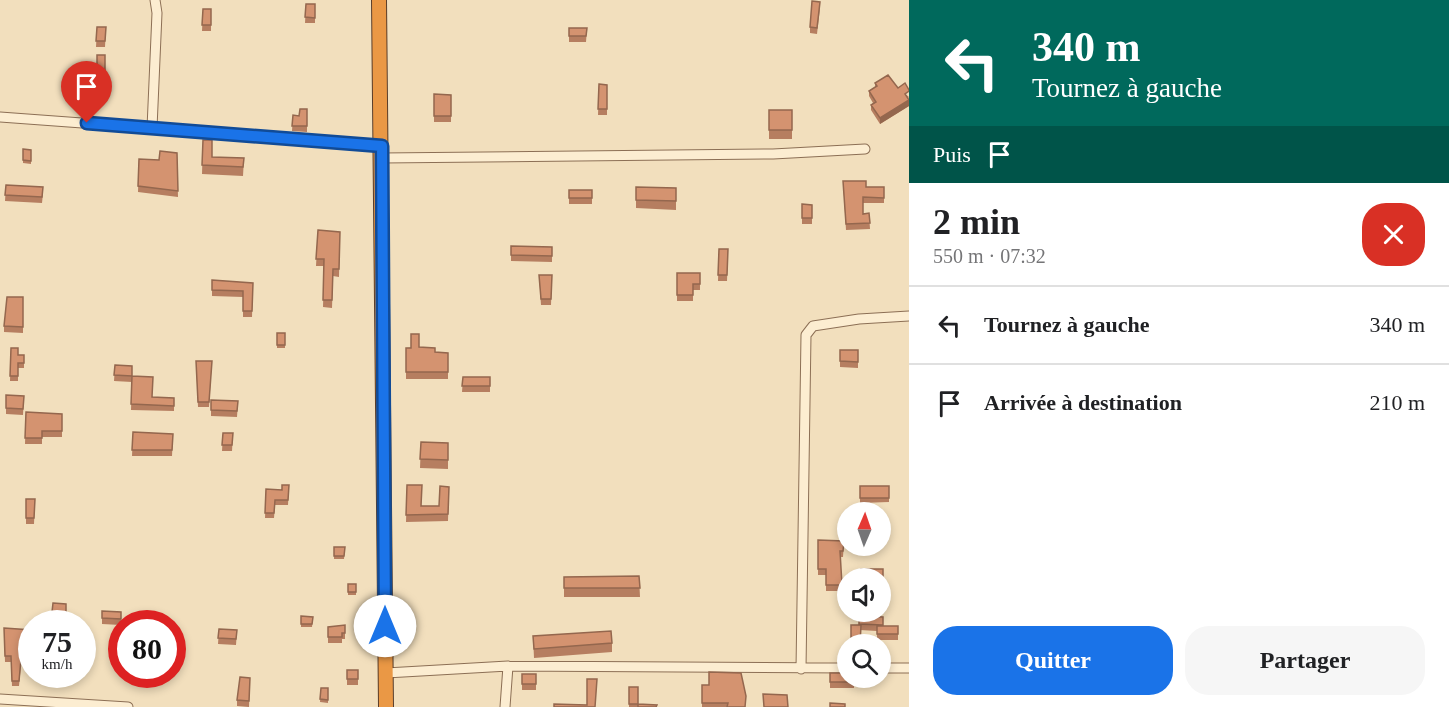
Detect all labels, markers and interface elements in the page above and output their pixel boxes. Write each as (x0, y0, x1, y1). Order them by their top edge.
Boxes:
icon: left (933, 24, 1011, 102)
text: 340 m (1032, 24, 1141, 70)
pin (61, 61, 112, 123)
icon: arrive (70, 70, 103, 103)
text: Tournez à gauche (1032, 73, 1222, 103)
icon: arrive (983, 138, 1016, 171)
text: Puis (933, 142, 971, 167)
text: 2 min (933, 202, 1020, 242)
button: close (1362, 203, 1425, 266)
text: 550 m · 07:32 (933, 245, 1046, 267)
icon: left (933, 309, 966, 342)
text: Tournez à gauche (984, 312, 1149, 337)
text: 340 m (1369, 312, 1425, 337)
icon: arrive (933, 387, 966, 420)
text: Arrivée à destination (984, 390, 1182, 415)
text: 210 m (1369, 390, 1425, 415)
north arrow (837, 502, 891, 556)
map controls (837, 502, 891, 688)
button: sound (837, 568, 891, 622)
position arrow (353, 594, 417, 658)
speed limit sign: 80 (108, 610, 186, 688)
text: 75 (42, 625, 72, 658)
button: Quitter (933, 626, 1173, 695)
button: Partager (1185, 626, 1425, 695)
button: search (837, 634, 891, 688)
text: km/h (42, 656, 72, 672)

